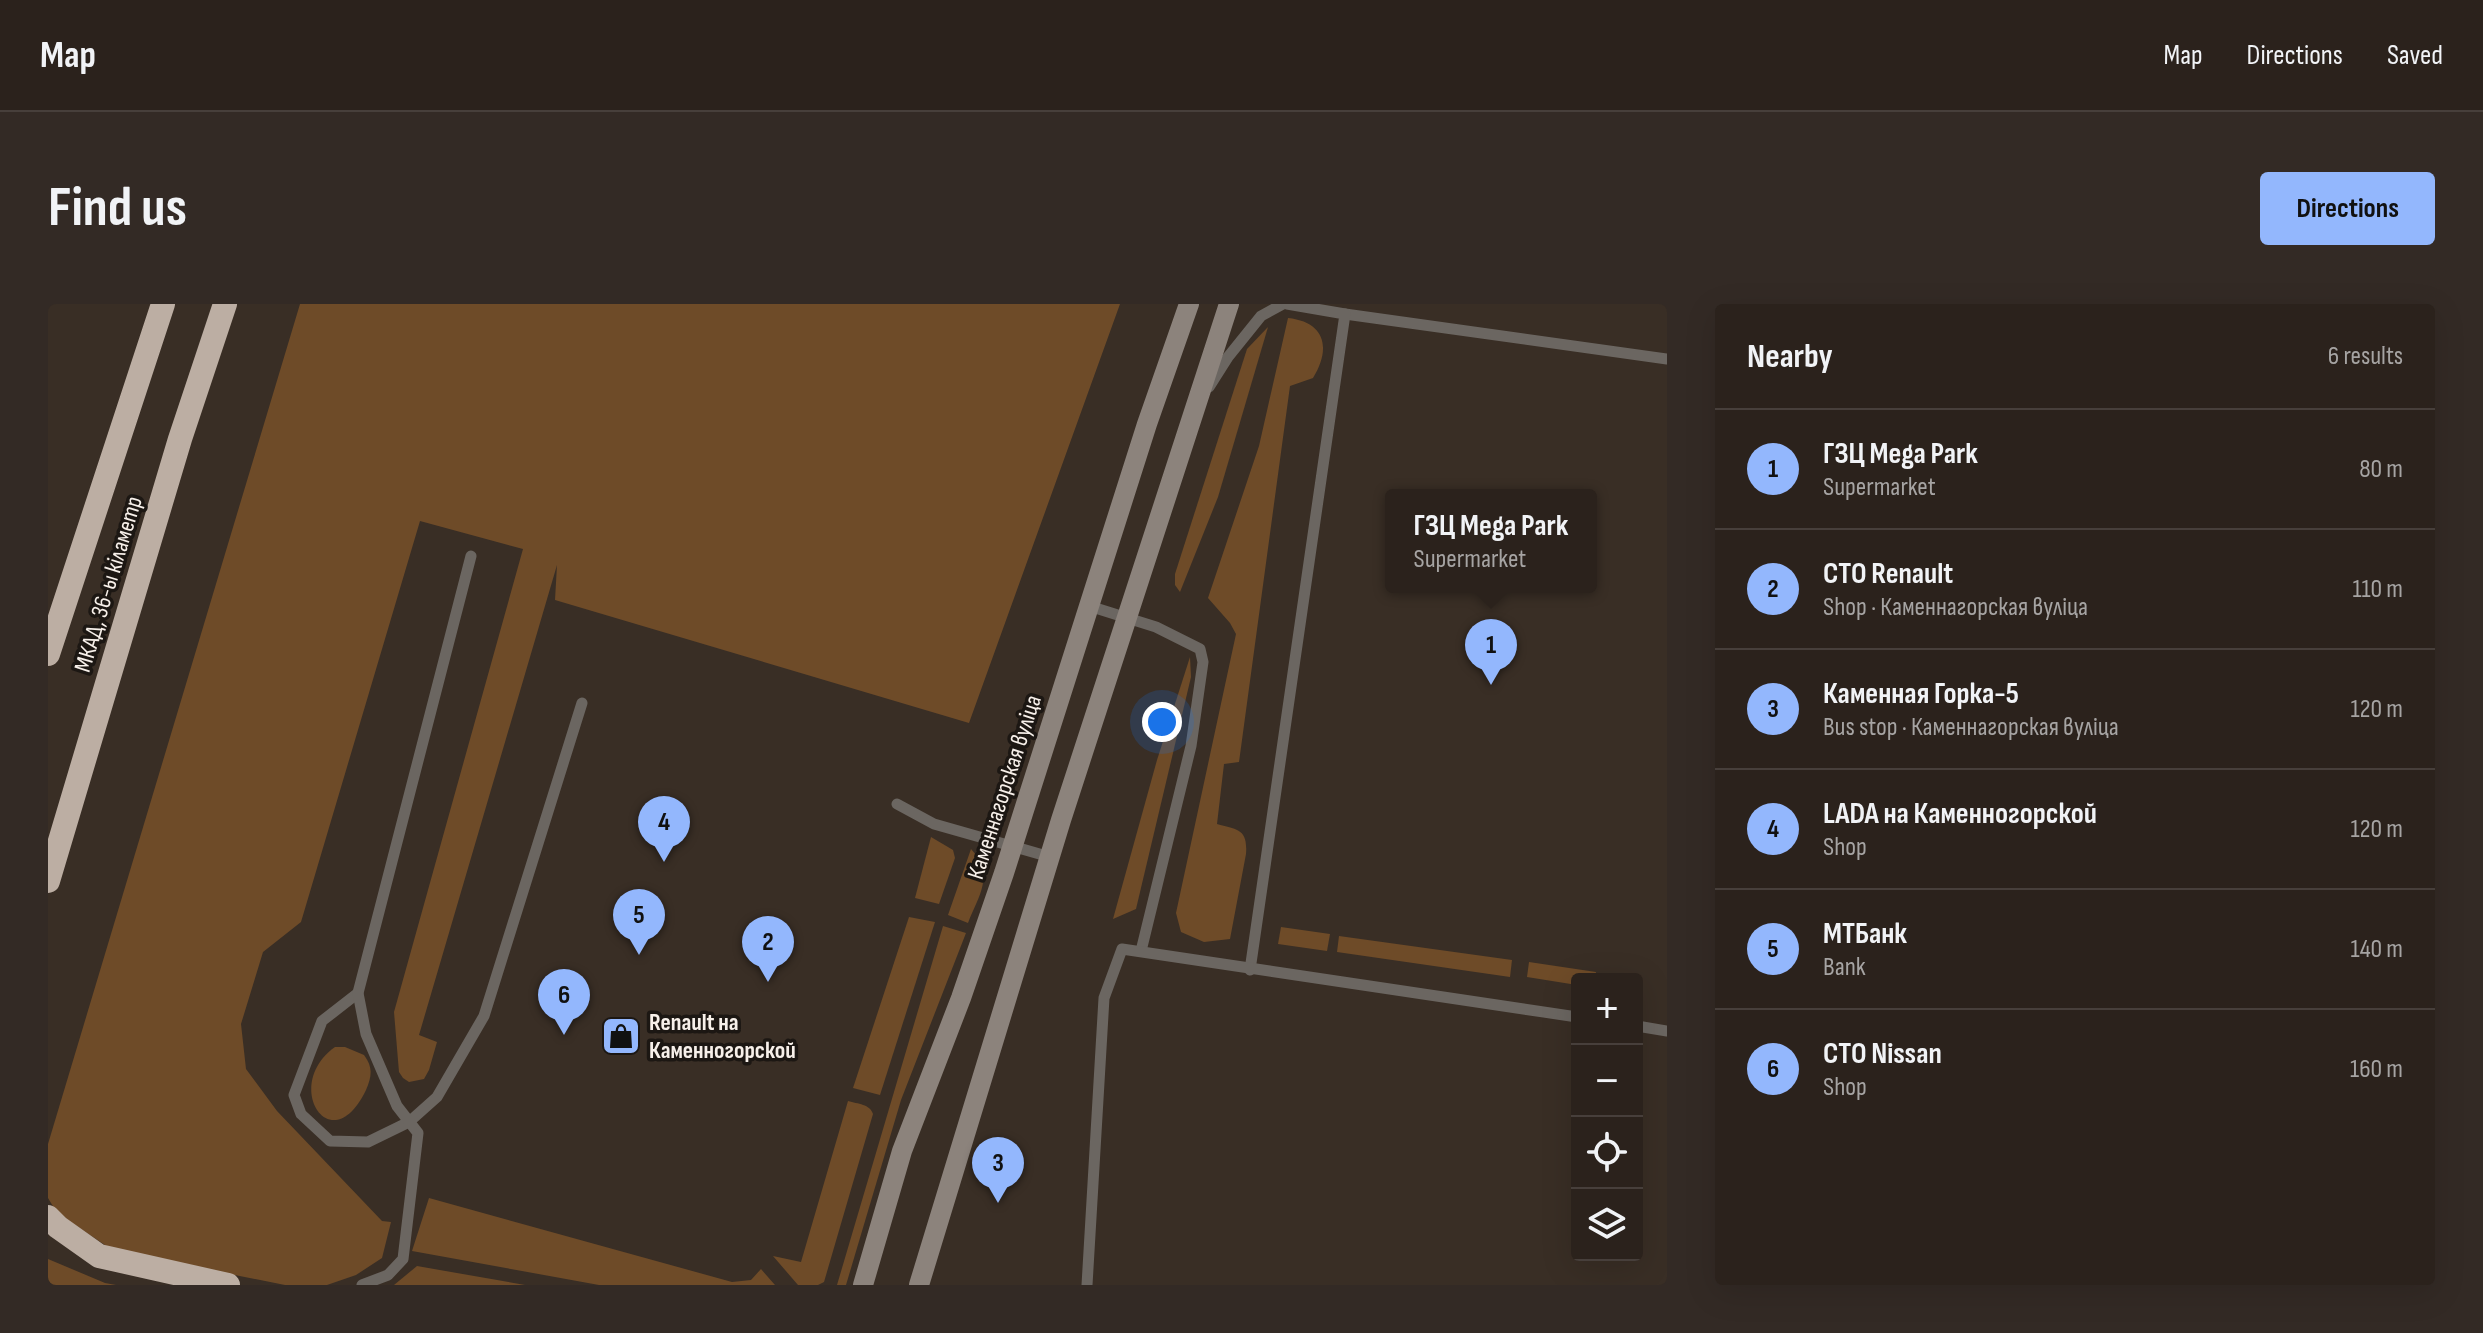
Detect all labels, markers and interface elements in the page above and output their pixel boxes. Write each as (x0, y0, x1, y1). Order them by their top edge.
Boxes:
text: Map (40, 33, 96, 78)
text: Map (2164, 39, 2203, 72)
text: Directions (2247, 39, 2343, 72)
text: Saved (2387, 39, 2443, 72)
button: Directions (2260, 172, 2435, 245)
text: Find us (48, 175, 187, 242)
text: Nearby (1747, 336, 1833, 377)
text: 6 results (2328, 341, 2403, 372)
text: ГЗЦ Mega Park (1823, 436, 1978, 472)
text: 1 (1768, 454, 1778, 485)
text: 80 m (2359, 454, 2403, 485)
text: Supermarket (1823, 472, 1936, 503)
popup (1385, 489, 1597, 593)
street label: МКАД, 36-ы кіламетр (68, 493, 149, 675)
text: ГЗЦ Mega Park (1414, 508, 1568, 544)
text: Supermarket (1414, 544, 1526, 575)
text: СТО Renault (1823, 556, 1953, 592)
text: 2 (1767, 574, 1779, 605)
text: 110 m (2352, 574, 2403, 605)
text: Shop · Каменнагорская вуліца (1823, 592, 2088, 623)
pin: 1 (1465, 619, 1517, 685)
text: Каменная Горка-5 (1823, 676, 2019, 712)
street label: Каменнагорская вуліца (961, 691, 1048, 883)
text: 3 (1767, 694, 1779, 725)
text: 120 m (2350, 694, 2403, 725)
your location (1142, 702, 1182, 742)
text: Bus stop · Каменнагорская вуліца (1823, 712, 2119, 743)
pin: 4 (638, 796, 690, 862)
text: LADA на Каменногорской (1823, 796, 2097, 832)
text: 4 (1767, 814, 1779, 845)
text: 120 m (2350, 814, 2403, 845)
text: Shop (1823, 832, 1867, 863)
pin: 5 (613, 889, 665, 955)
pin: 2 (742, 916, 794, 982)
text: МТБанк (1823, 916, 1907, 952)
text: 5 (1767, 934, 1779, 965)
text: 140 m (2351, 934, 2403, 965)
text: Bank (1823, 952, 1866, 983)
pin: 6 (538, 969, 590, 1035)
map controls (1571, 973, 1643, 1261)
button: + (1571, 973, 1643, 1045)
place label: Renault на Каменногорской (649, 1008, 796, 1065)
shop icon: Renault на Каменногорской (600, 1015, 642, 1057)
text: СТО Nissan (1823, 1036, 1942, 1072)
button: − (1571, 1045, 1643, 1117)
text: 6 (1767, 1054, 1779, 1085)
text: 160 m (2350, 1054, 2403, 1085)
text: Shop (1823, 1072, 1867, 1103)
button: locate (1571, 1117, 1643, 1189)
pin: 3 (972, 1137, 1024, 1203)
button: layers (1571, 1189, 1643, 1261)

